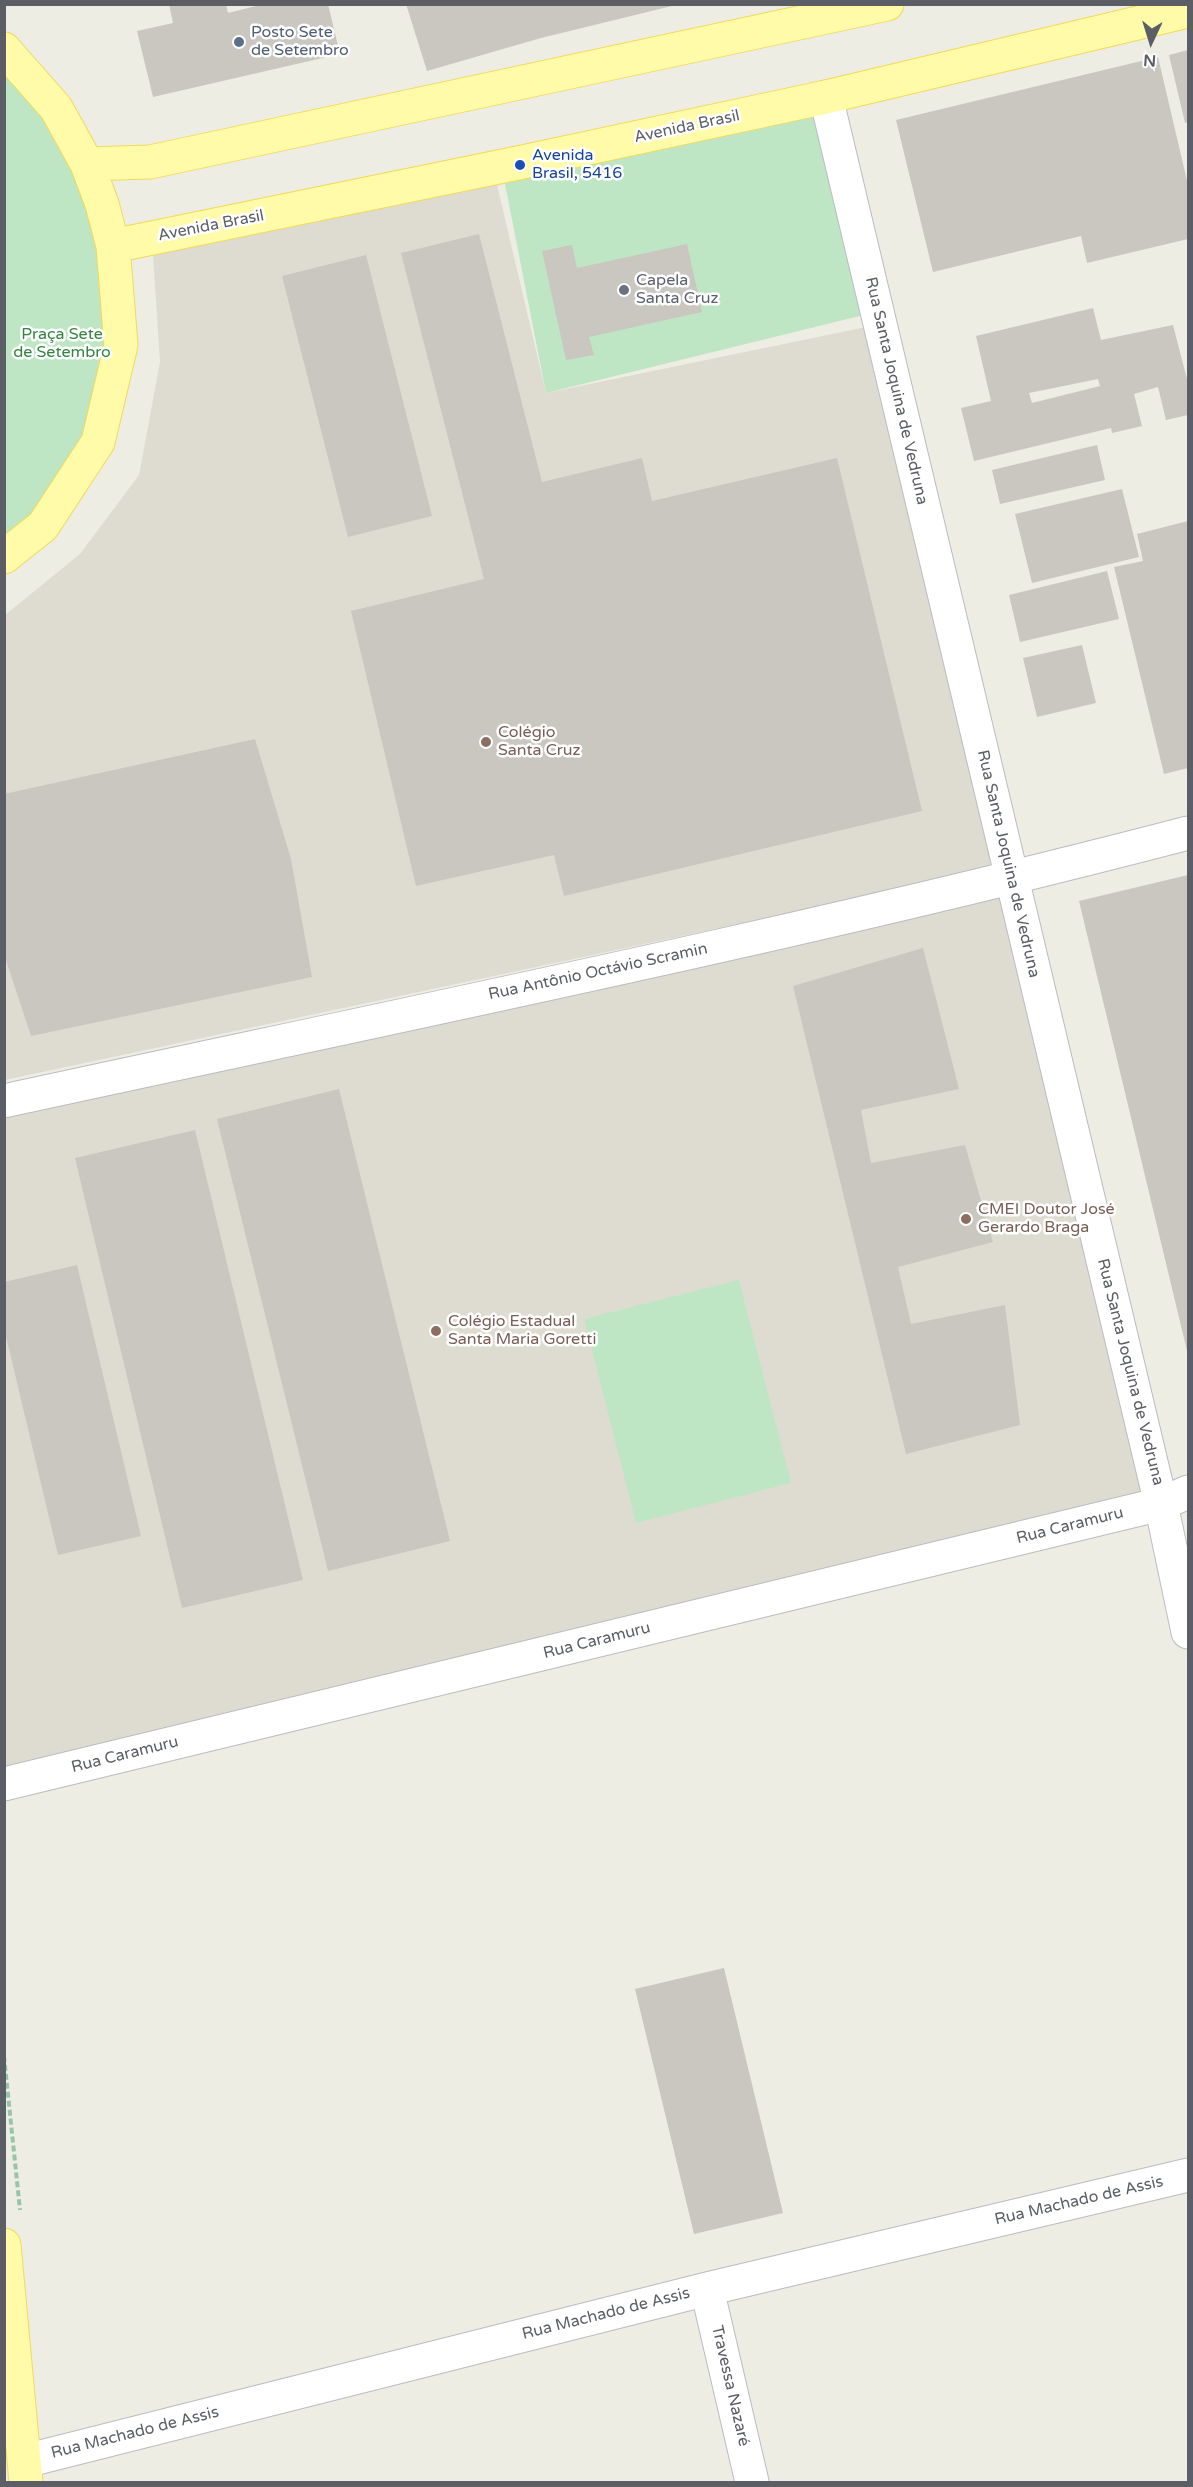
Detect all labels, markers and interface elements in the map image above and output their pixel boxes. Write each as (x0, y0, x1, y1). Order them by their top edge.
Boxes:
north arrow (1121, 12, 1181, 72)
place label: Posto Sete de Setembro (251, 23, 349, 61)
marker: Posto Sete de Setembro (232, 35, 246, 49)
text: N (1143, 50, 1157, 70)
street label: Avenida Brasil (632, 106, 742, 148)
place label: Avenida Brasil, 5416 (532, 146, 622, 184)
marker: Avenida Brasil, 5416 (513, 158, 527, 172)
street label: Avenida Brasil (156, 206, 266, 246)
place label: Capela Santa Cruz (636, 271, 719, 309)
street label: Rua Santa Joquina de Vedruna (860, 275, 932, 507)
marker: Capela Santa Cruz (617, 283, 631, 297)
park label: Praça Sete de Setembro (13, 325, 111, 363)
place label: Colégio Santa Cruz (498, 723, 581, 761)
marker: Colégio Santa Cruz (479, 735, 493, 749)
street label: Rua Santa Joquina de Vedruna (972, 748, 1044, 980)
street label: Rua Antônio Octávio Scramin (487, 939, 709, 1005)
place label: CMEI Doutor José Gerardo Braga (978, 1200, 1115, 1238)
marker: CMEI Doutor José Gerardo Braga (959, 1212, 973, 1226)
street label: Rua Santa Joquina de Vedruna (1092, 1257, 1168, 1487)
place label: Colégio Estadual Santa Maria Goretti (448, 1312, 596, 1350)
marker: Colégio Estadual Santa Maria Goretti (429, 1324, 443, 1338)
street label: Rua Caramuru (1014, 1503, 1126, 1549)
street label: Rua Caramuru (541, 1618, 653, 1664)
street label: Rua Caramuru (69, 1732, 181, 1778)
street label: Rua Machado de Assis (993, 2172, 1165, 2230)
street label: Rua Machado de Assis (520, 2284, 692, 2344)
street label: Travessa Nazaré (707, 2324, 753, 2448)
street label: Rua Machado de Assis (49, 2403, 221, 2463)

